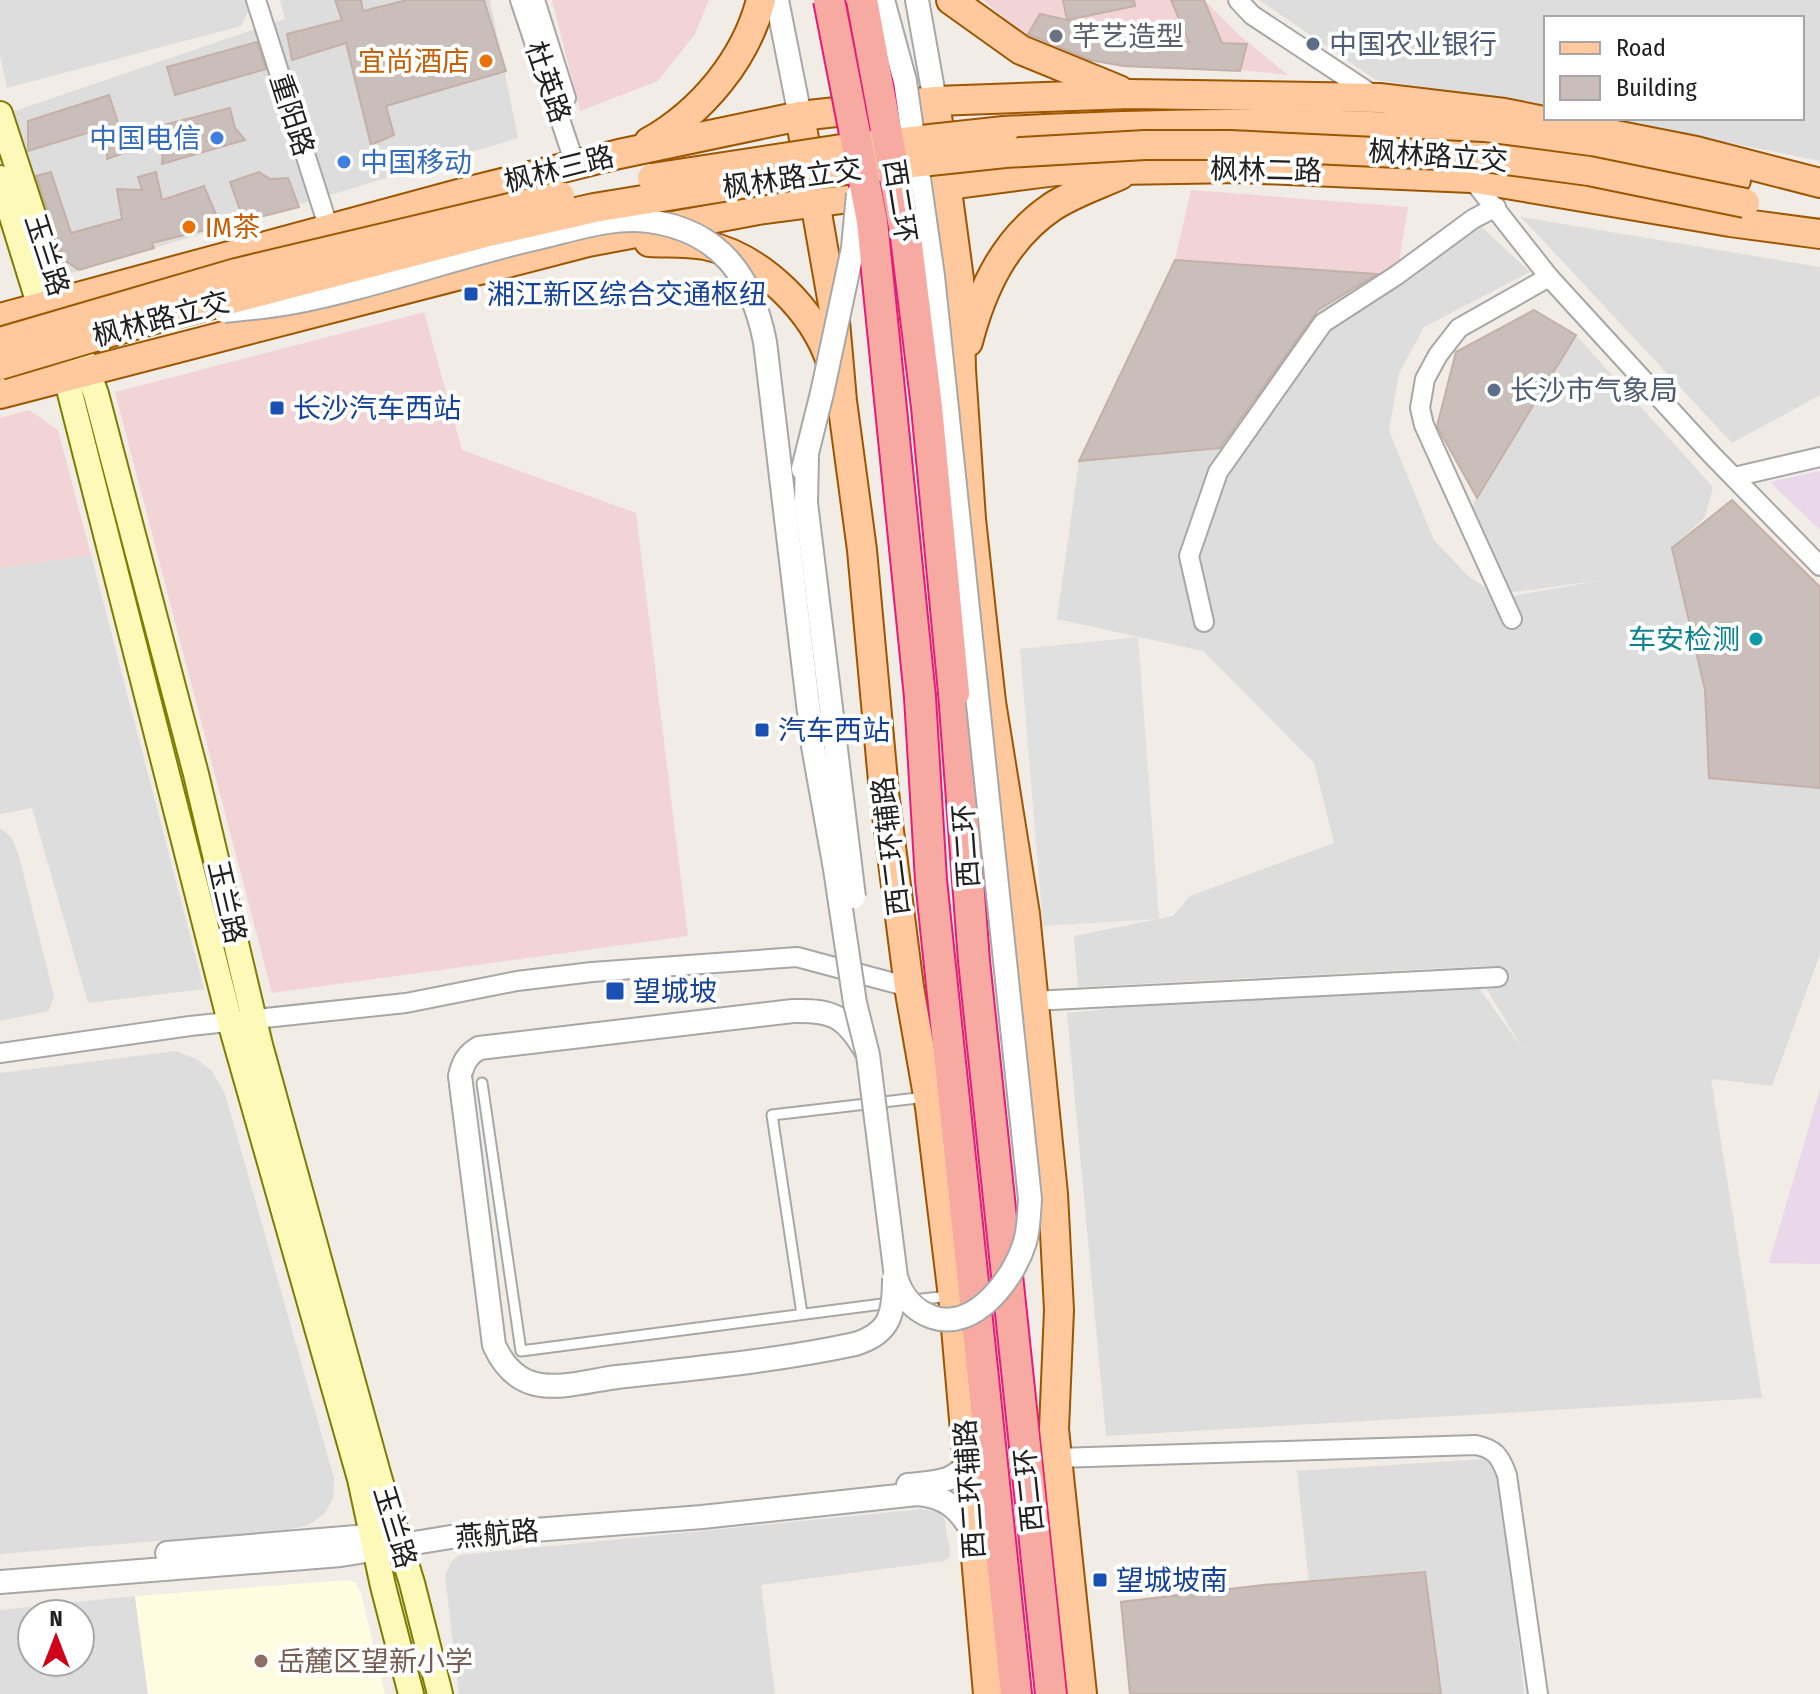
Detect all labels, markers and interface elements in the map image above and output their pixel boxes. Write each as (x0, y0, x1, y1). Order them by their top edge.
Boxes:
legend (1544, 16, 1804, 120)
place label: 芊艺造型 (1072, 20, 1184, 53)
marker: 芊艺造型 (1047, 27, 1065, 45)
place label: 中国农业银行 (1329, 28, 1497, 61)
text: Road (1616, 34, 1666, 62)
marker: 中国农业银行 (1304, 35, 1322, 53)
street label: 杜英路 (519, 37, 577, 127)
place label: 宜尚酒店 (358, 45, 470, 78)
marker: 宜尚酒店 (477, 52, 495, 70)
street label: 重阳路 (263, 70, 321, 160)
text: Building (1616, 74, 1698, 102)
place label: 中国电信 (89, 122, 201, 155)
marker: 中国电信 (208, 129, 226, 147)
street label: 枫林路立交 (1367, 135, 1509, 177)
street label: 枫林三路 (501, 139, 617, 199)
place label: 中国移动 (360, 146, 472, 179)
street label: 枫林路立交 (720, 152, 864, 204)
marker: 中国移动 (335, 153, 353, 171)
street label: 枫林二路 (1210, 153, 1322, 187)
street label: 西二环 (877, 157, 923, 245)
street label: 玉兰路 (18, 210, 76, 300)
place label: IM茶 (205, 211, 260, 244)
marker: IM茶 (180, 218, 198, 236)
place label: 湘江新区综合交通枢纽 (487, 278, 767, 311)
street label: 枫林路立交 (89, 285, 233, 353)
marker: 湘江新区综合交通枢纽 (462, 285, 480, 303)
place label: 长沙市气象局 (1510, 374, 1678, 407)
marker: 长沙市气象局 (1485, 381, 1503, 399)
place label: 长沙汽车西站 (293, 392, 461, 425)
marker: 长沙汽车西站 (268, 399, 286, 417)
place label: 车安检测 (1628, 623, 1740, 656)
marker: 车安检测 (1747, 630, 1765, 648)
place label: 汽车西站 (778, 714, 890, 747)
marker: 汽车西站 (753, 721, 771, 739)
street label: 西二环辅路 (866, 775, 916, 917)
street label: 西二环 (947, 803, 985, 889)
street label: 玉兰路 (201, 857, 253, 947)
place label: 望城坡 (633, 975, 717, 1008)
marker: 望城坡 (604, 980, 626, 1002)
street label: 西二环辅路 (949, 1418, 991, 1560)
street label: 西二环 (1008, 1446, 1050, 1534)
street label: 玉兰路 (367, 1482, 423, 1572)
street label: 燕航路 (454, 1514, 540, 1554)
place label: 望城坡南 (1116, 1564, 1228, 1597)
marker: 望城坡南 (1091, 1571, 1109, 1589)
north arrow (16, 1598, 96, 1678)
text: N (49, 1605, 63, 1632)
place label: 岳麓区望新小学 (277, 1645, 473, 1678)
marker: 岳麓区望新小学 (252, 1652, 270, 1670)

